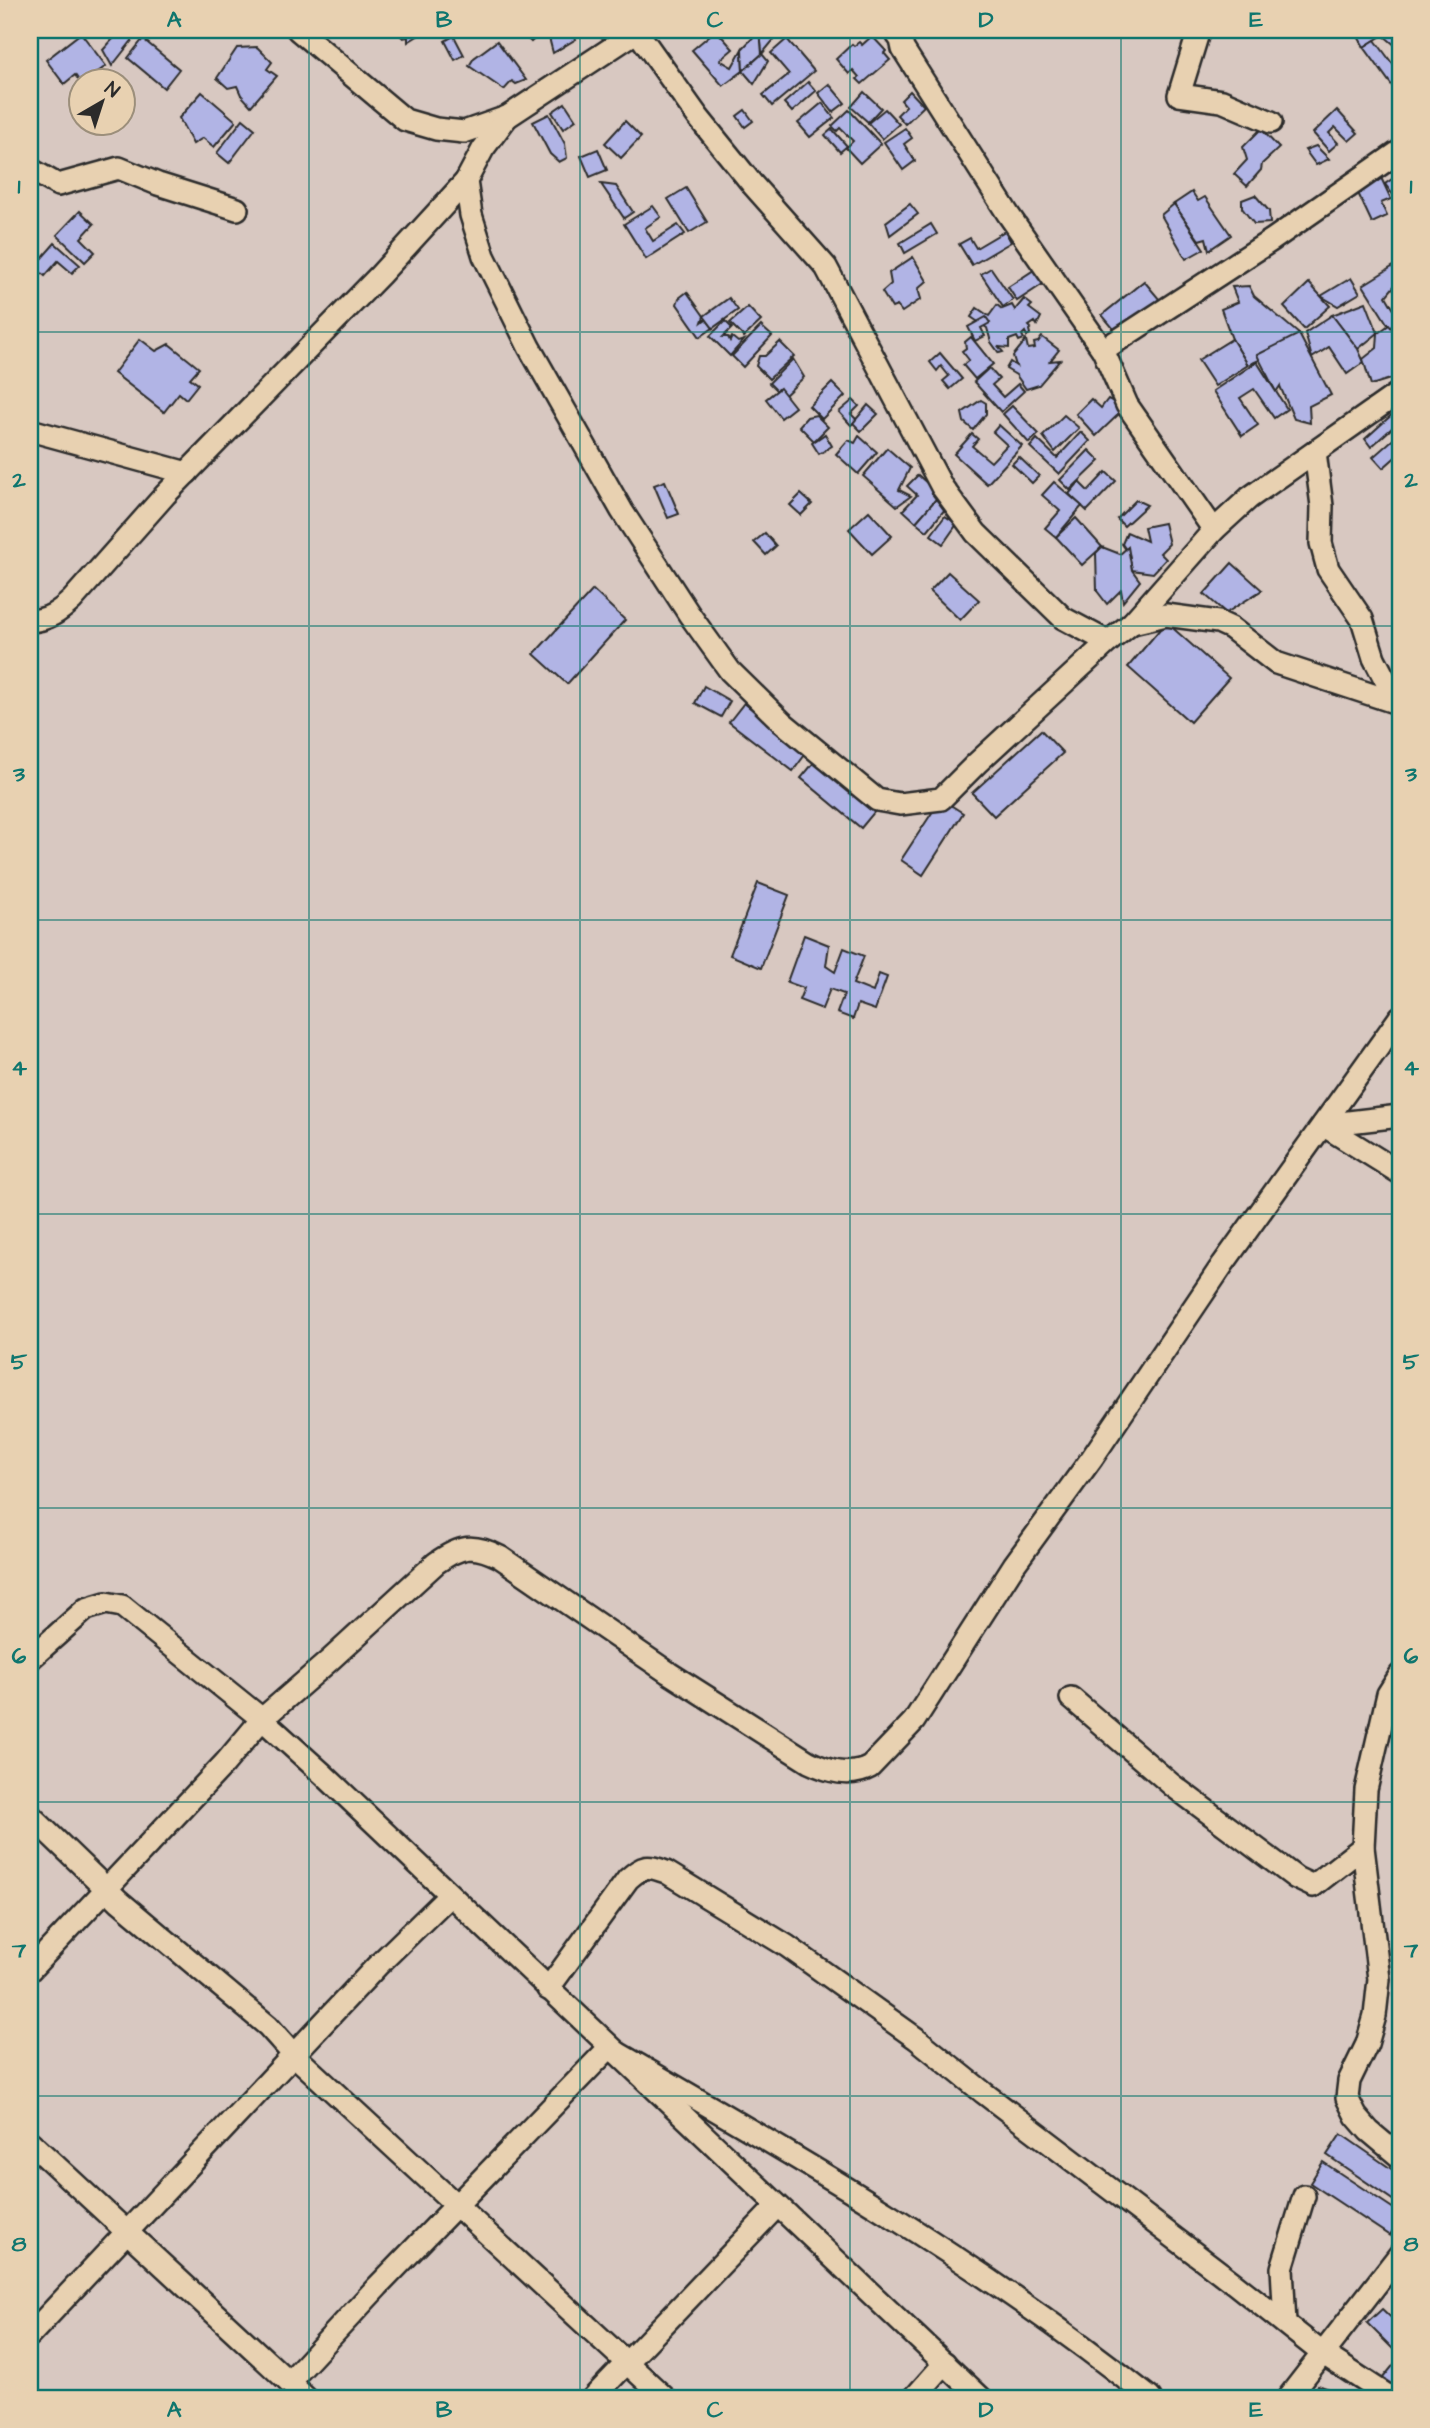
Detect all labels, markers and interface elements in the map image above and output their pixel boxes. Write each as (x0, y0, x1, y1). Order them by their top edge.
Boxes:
text: A (167, 4, 182, 36)
text: B (436, 4, 453, 36)
text: C (707, 4, 724, 36)
text: D (979, 4, 994, 36)
text: E (1249, 4, 1263, 36)
north arrow (66, 66, 136, 136)
text: N (99, 76, 125, 104)
text: 1 (18, 170, 21, 202)
text: 1 (1410, 170, 1413, 202)
text: 2 (11, 464, 26, 496)
text: 2 (1403, 464, 1418, 496)
text: 3 (12, 758, 25, 790)
text: 3 (1404, 758, 1417, 790)
text: 4 (11, 1052, 27, 1084)
text: 4 (1403, 1052, 1419, 1084)
text: 5 (11, 1346, 28, 1378)
text: 5 (1403, 1346, 1420, 1378)
text: 6 (12, 1640, 27, 1672)
text: 6 (1404, 1640, 1419, 1672)
text: 7 (11, 1934, 27, 1966)
text: 7 (1403, 1934, 1419, 1966)
text: 8 (12, 2228, 27, 2260)
text: 8 (1404, 2228, 1419, 2260)
text: A (167, 2394, 182, 2426)
text: B (436, 2394, 453, 2426)
text: C (707, 2394, 724, 2426)
text: D (979, 2394, 994, 2426)
text: E (1249, 2394, 1263, 2426)

